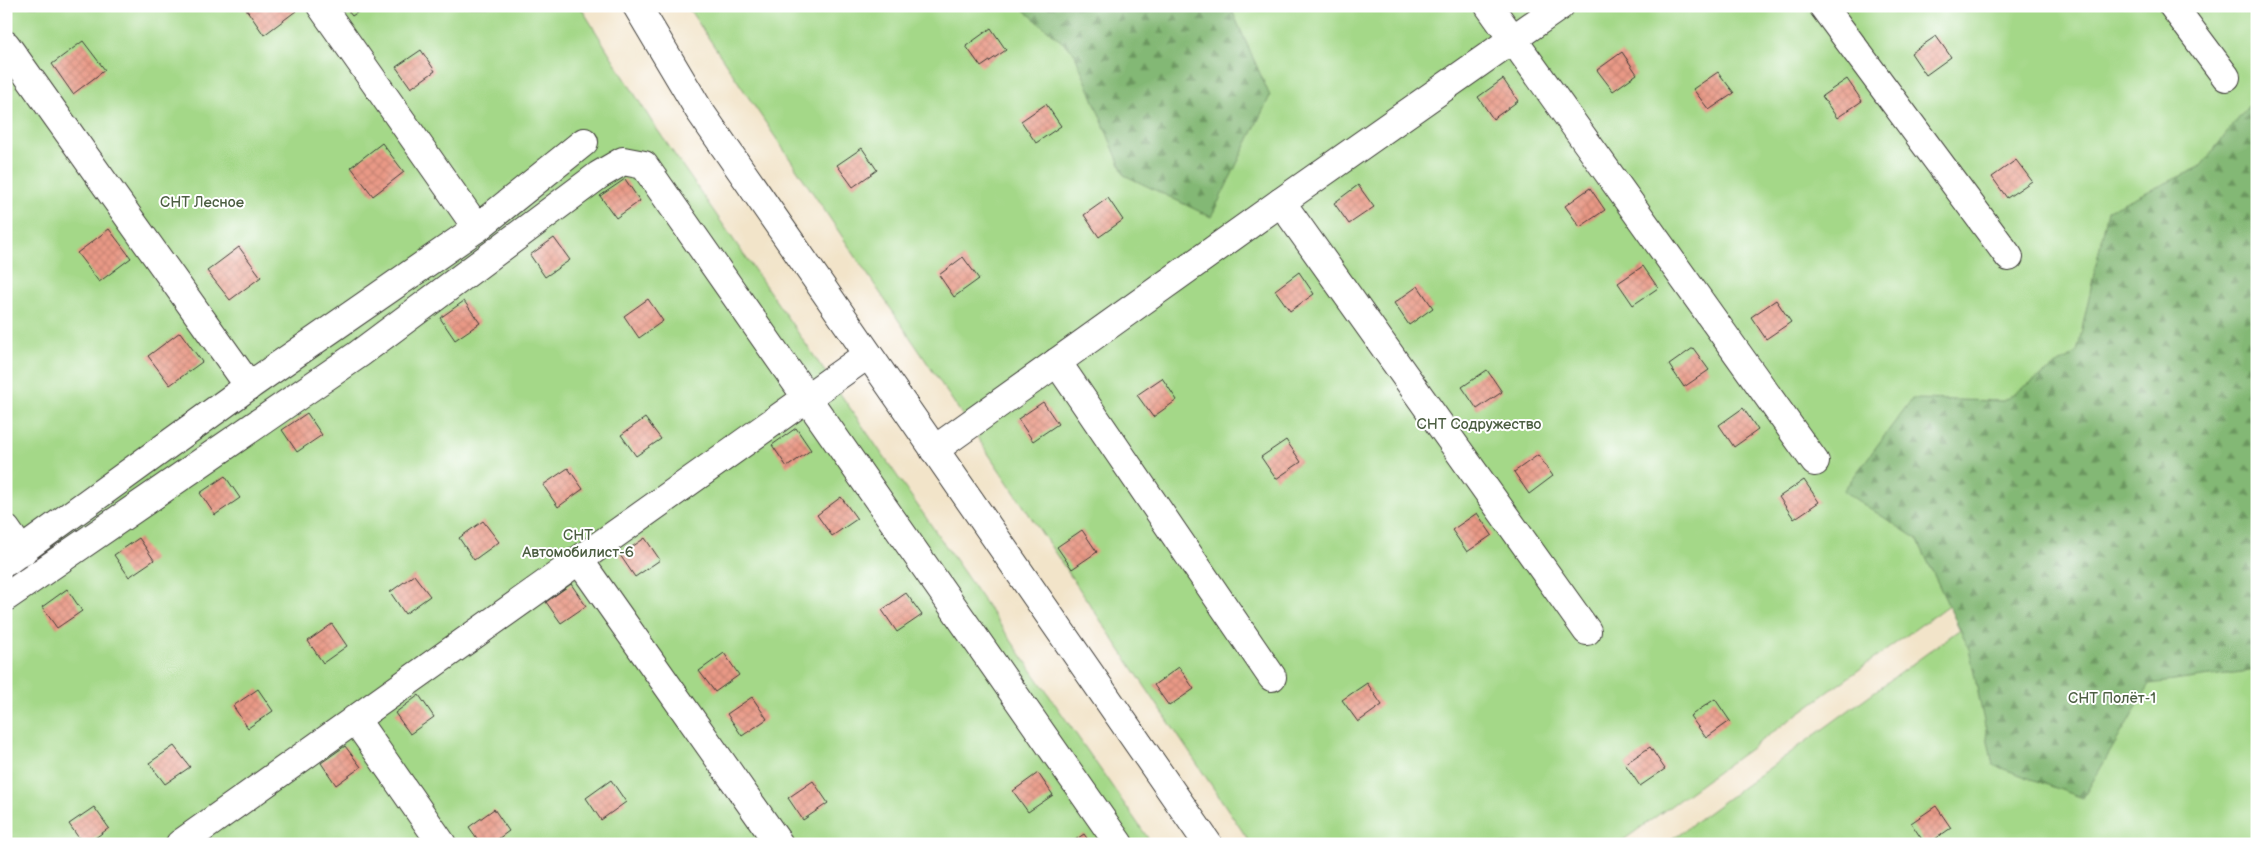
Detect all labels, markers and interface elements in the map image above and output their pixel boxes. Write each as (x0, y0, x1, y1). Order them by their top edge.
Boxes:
park label: СНТ Лесное (160, 193, 244, 212)
park label: СНТ Содружество (1417, 415, 1542, 434)
park label: СНТ Автомобилист-6 (521, 526, 634, 562)
park label: СНТ Полёт-1 (2068, 689, 2156, 708)

